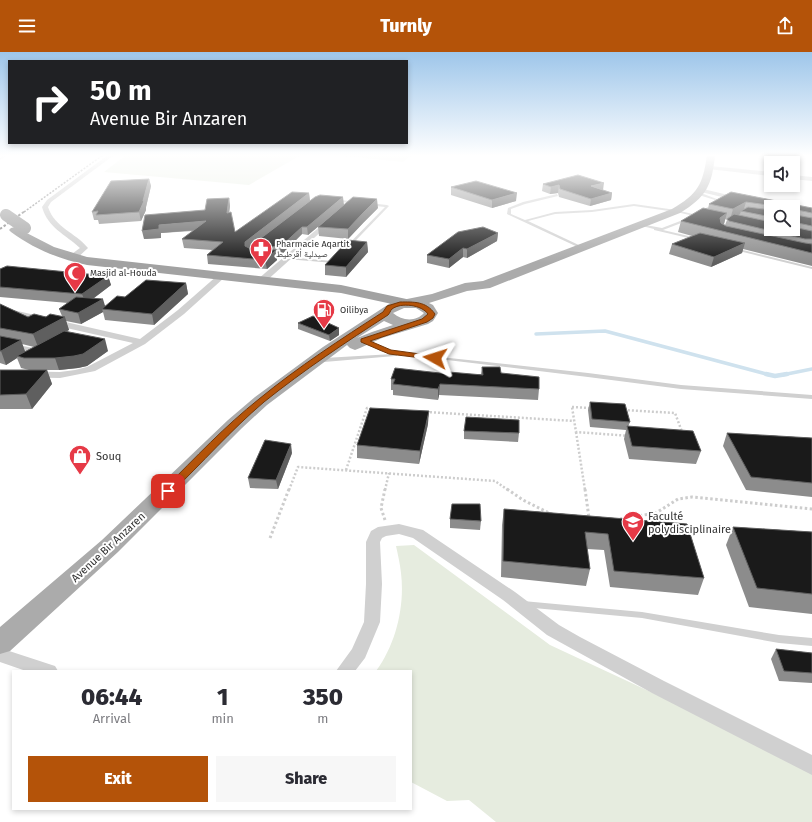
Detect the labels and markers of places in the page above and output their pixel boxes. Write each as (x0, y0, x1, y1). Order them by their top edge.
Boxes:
pharmacy icon: Pharmacie Aqartit صيدلية أقرطيط (248, 236, 274, 269)
place label: Pharmacie Aqartit صيدلية أقرطيط (276, 239, 350, 259)
mosque icon: Masjid al-Houda (62, 260, 88, 293)
place label: Masjid al-Houda (90, 268, 157, 278)
fuel station icon: Oilibya (311, 297, 337, 330)
place label: Oilibya (340, 305, 369, 315)
shop icon: Souq (67, 443, 93, 476)
place label: Souq (96, 450, 121, 463)
pin (151, 474, 185, 508)
school or university icon: Faculté polydisciplinaire (620, 509, 646, 542)
place label: Faculté polydisciplinaire (648, 510, 731, 536)

